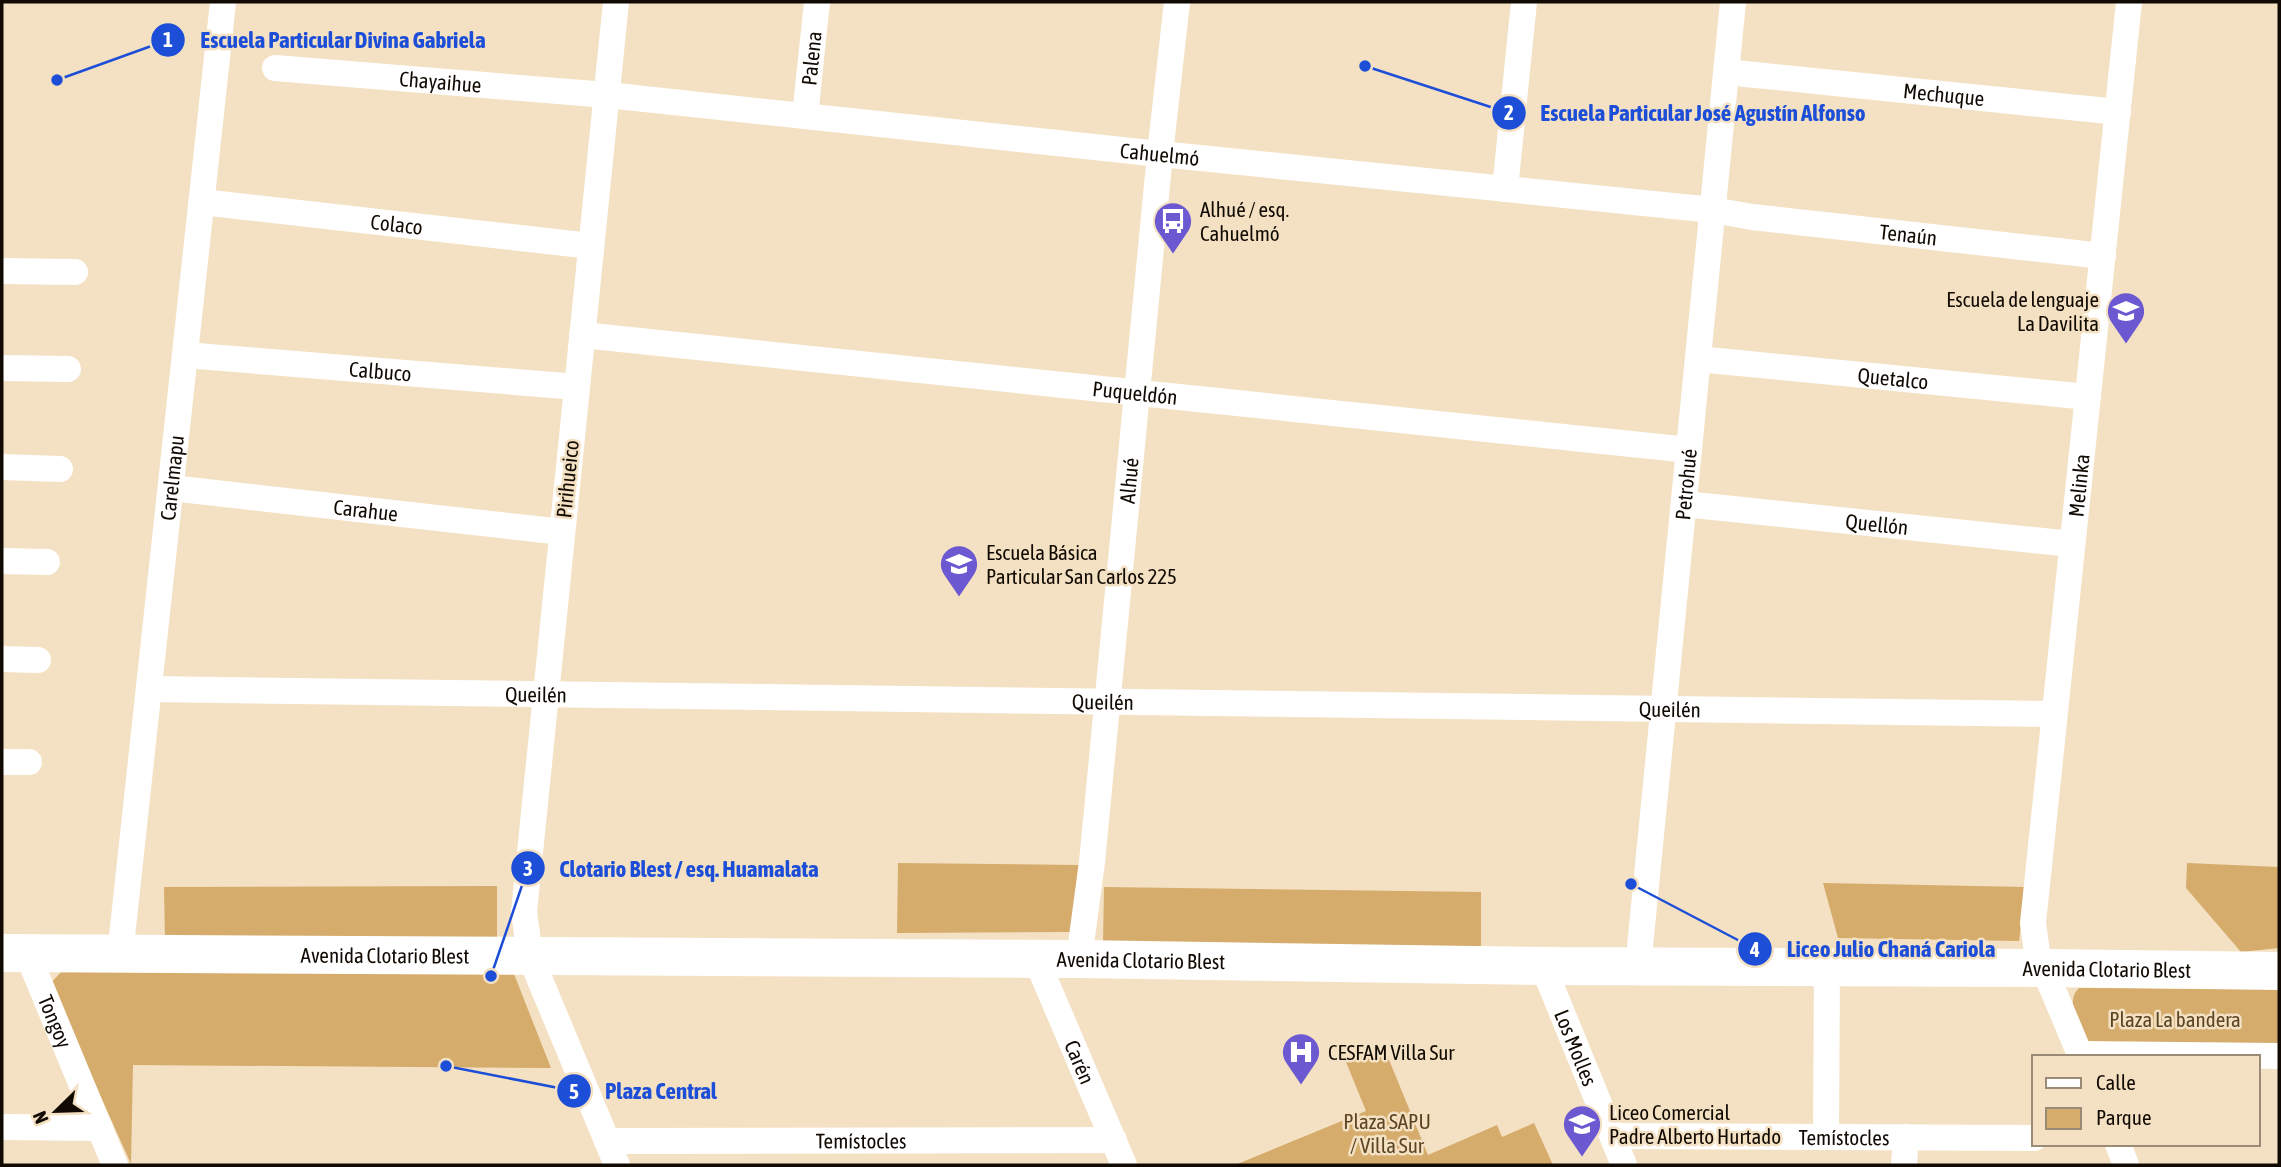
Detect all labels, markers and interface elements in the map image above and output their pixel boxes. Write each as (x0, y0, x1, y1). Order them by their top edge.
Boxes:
callout: Escuela Particular Divina Gabriela (151, 18, 499, 62)
text: 1 (163, 27, 173, 51)
text: Escuela Particular Divina Gabriela (200, 27, 486, 53)
street label: Palena (796, 30, 826, 87)
street label: Chayaihue (398, 66, 482, 97)
street label: Mechuque (1902, 78, 1986, 110)
callout: Escuela Particular José Agustín Alfonso (1492, 91, 1880, 135)
text: 2 (1504, 100, 1514, 124)
text: Escuela Particular José Agustín Alfonso (1540, 100, 1866, 126)
street label: Cahuelmó (1119, 138, 1201, 170)
place label: Alhué / esq. Cahuelmó (1200, 197, 1289, 245)
bus stop icon: Alhué / esq. Cahuelmó (1152, 200, 1194, 255)
street label: Colaco (369, 209, 424, 239)
street label: Tenaún (1878, 219, 1938, 249)
place label: Escuela de lenguaje La Davilita (1946, 287, 2099, 335)
school or university icon: Escuela de lenguaje La Davilita (2105, 290, 2147, 345)
street label: Calbuco (348, 356, 413, 385)
street label: Quetalco (1857, 363, 1929, 393)
street label: Puqueldón (1091, 376, 1179, 409)
street label: Carelmapu (155, 434, 188, 522)
street label: Pirihueico (551, 439, 583, 519)
street label: Petrohué (1670, 447, 1701, 521)
street label: Melinka (2063, 453, 2094, 518)
street label: Alhué (1114, 457, 1143, 505)
street label: Carahue (332, 494, 399, 525)
street label: Quellón (1844, 509, 1910, 539)
place label: Escuela Básica Particular San Carlos 225 (986, 540, 1177, 588)
school or university icon: Escuela Básica Particular San Carlos 225 (938, 543, 980, 598)
street label: Queilén (505, 682, 567, 706)
street label: Queilén (1072, 689, 1134, 714)
street label: Queilén (1639, 697, 1701, 721)
callout: Clotario Blest / esq. Huamalata (510, 846, 833, 890)
text: 3 (523, 856, 533, 880)
text: Clotario Blest / esq. Huamalata (559, 856, 819, 882)
callout: Liceo Julio Chaná Cariola (1738, 927, 2010, 971)
text: Liceo Julio Chaná Cariola (1787, 936, 1996, 962)
text: 4 (1749, 937, 1760, 961)
street label: Avenida Clotario Blest (301, 943, 469, 968)
street label: Avenida Clotario Blest (1057, 947, 1225, 973)
street label: Avenida Clotario Blest (2023, 956, 2191, 982)
street label: Tongoy (34, 991, 77, 1052)
street label: Los Molles (1550, 1006, 1602, 1089)
park label: Plaza La bandera (2109, 1007, 2241, 1031)
hospital icon: CESFAM Villa Sur (1280, 1031, 1322, 1086)
street label: Carén (1060, 1037, 1100, 1087)
place label: CESFAM Villa Sur (1328, 1040, 1455, 1064)
legend (2032, 1055, 2260, 1146)
callout: Plaza Central (556, 1069, 731, 1113)
text: Calle (2096, 1070, 2136, 1094)
north arrow (21, 1076, 91, 1146)
text: Plaza Central (605, 1078, 718, 1104)
text: 5 (569, 1079, 579, 1103)
place label: Liceo Comercial Padre Alberto Hurtado (1609, 1100, 1781, 1148)
school or university icon: Liceo Comercial Padre Alberto Hurtado (1561, 1103, 1603, 1158)
text: Parque (2096, 1105, 2151, 1129)
text: N (28, 1108, 53, 1127)
park label: Plaza SAPU / Villa Sur (1343, 1109, 1431, 1157)
street label: Temístocles (1799, 1125, 1889, 1149)
street label: Temístocles (816, 1128, 906, 1153)

